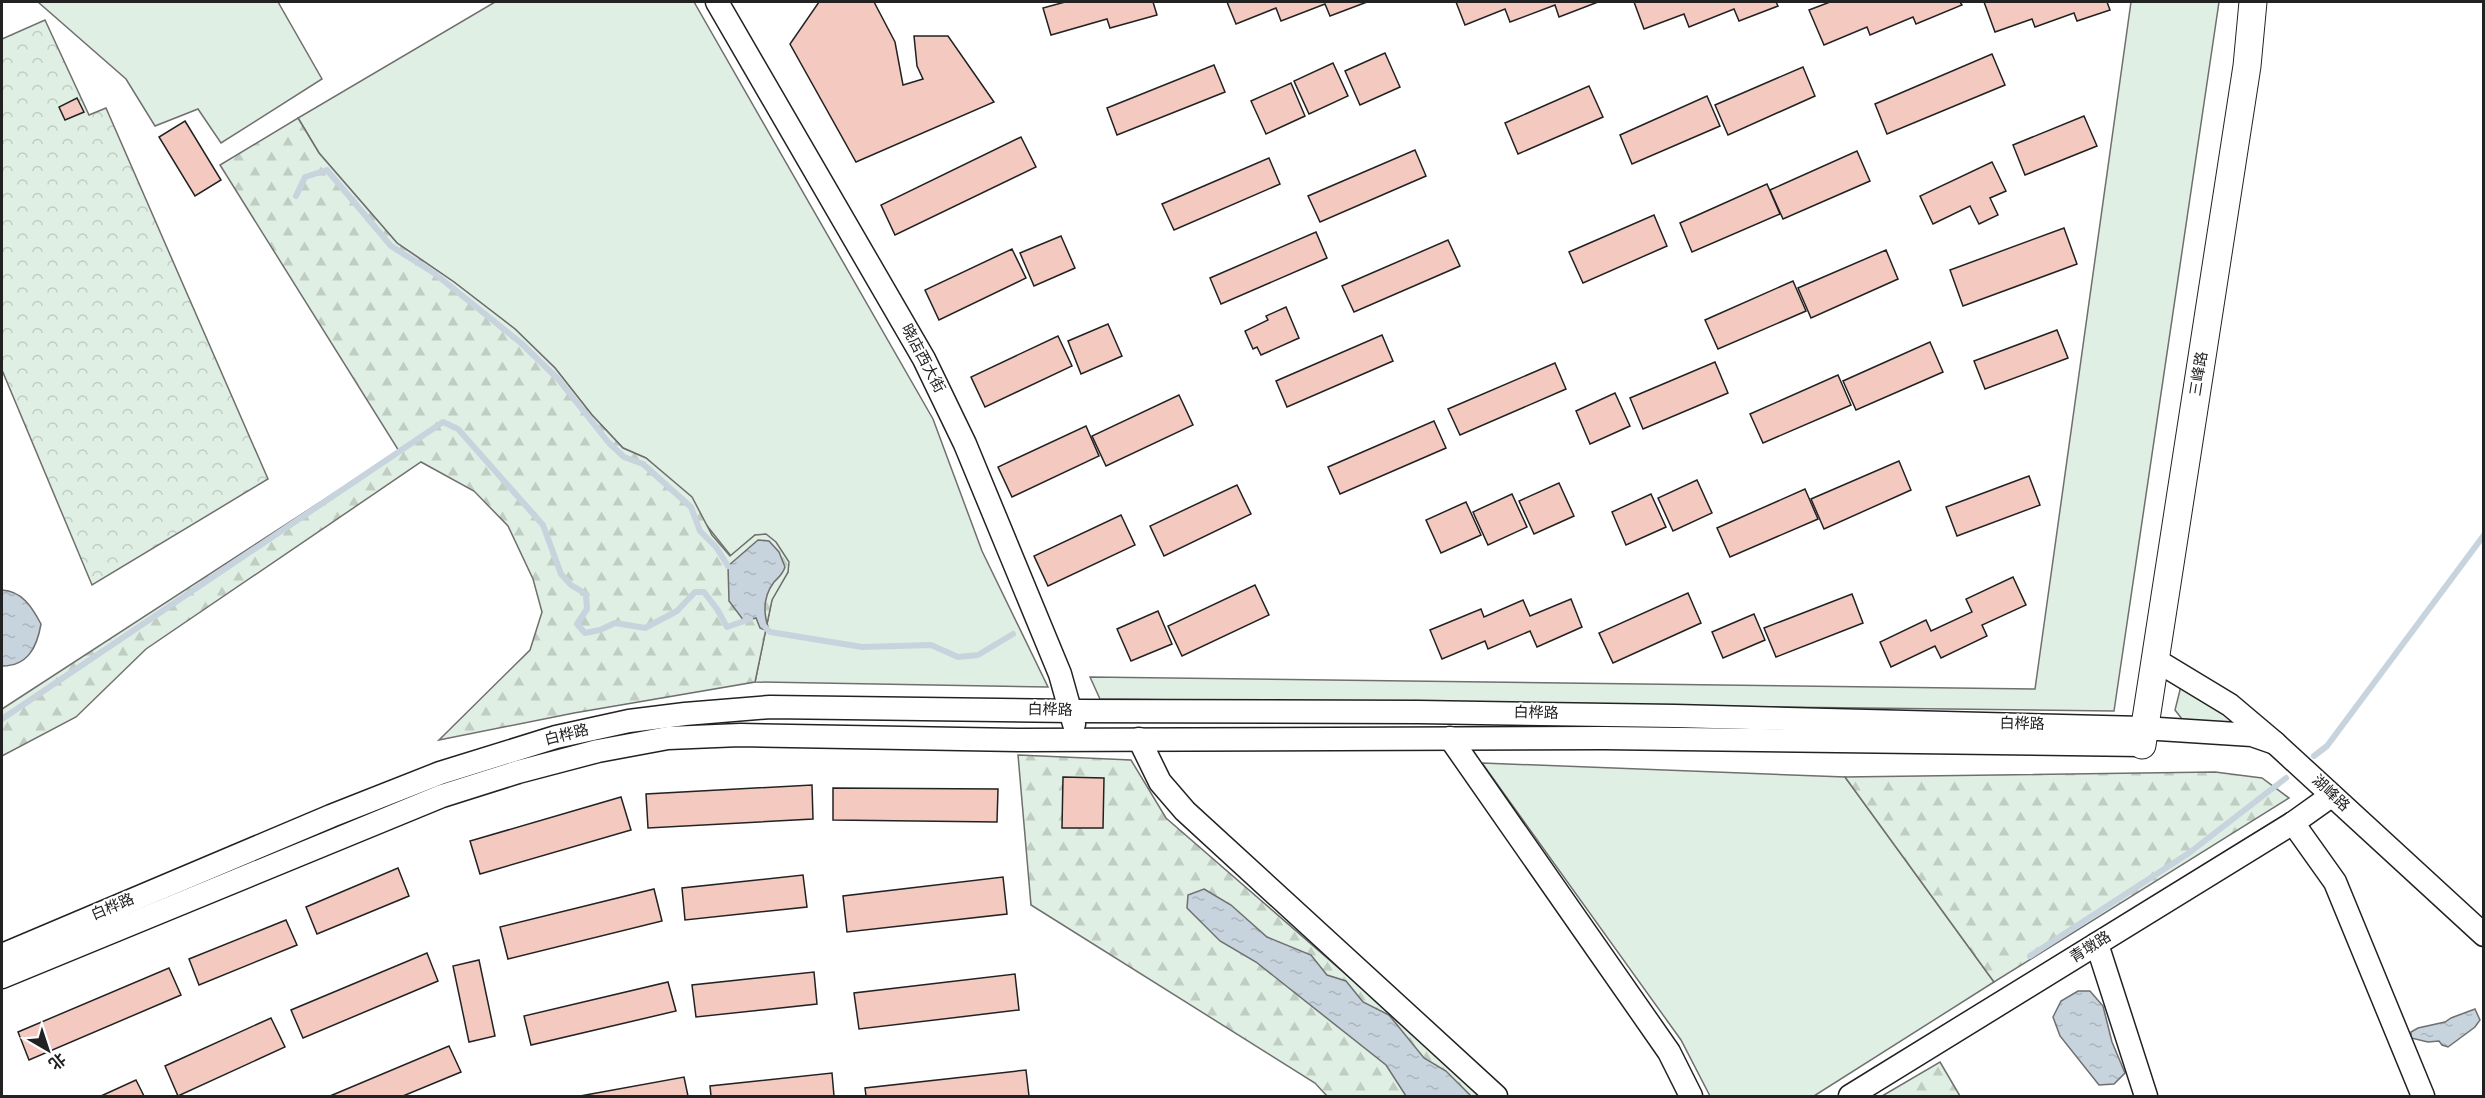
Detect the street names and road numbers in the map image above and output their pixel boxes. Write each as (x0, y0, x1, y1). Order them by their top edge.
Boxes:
street label: 晓店西大街 (896, 321, 948, 397)
street label: 三峰路 (2186, 350, 2213, 398)
street label: 白桦路 (1027, 700, 1073, 721)
street label: 白桦路 (1513, 703, 1559, 724)
street label: 白桦路 (1999, 714, 2045, 735)
street label: 白桦路 (543, 720, 591, 751)
street label: 湖峰路 (2307, 771, 2354, 816)
street label: 白桦路 (88, 890, 137, 926)
street label: 青墩路 (2066, 927, 2115, 968)

